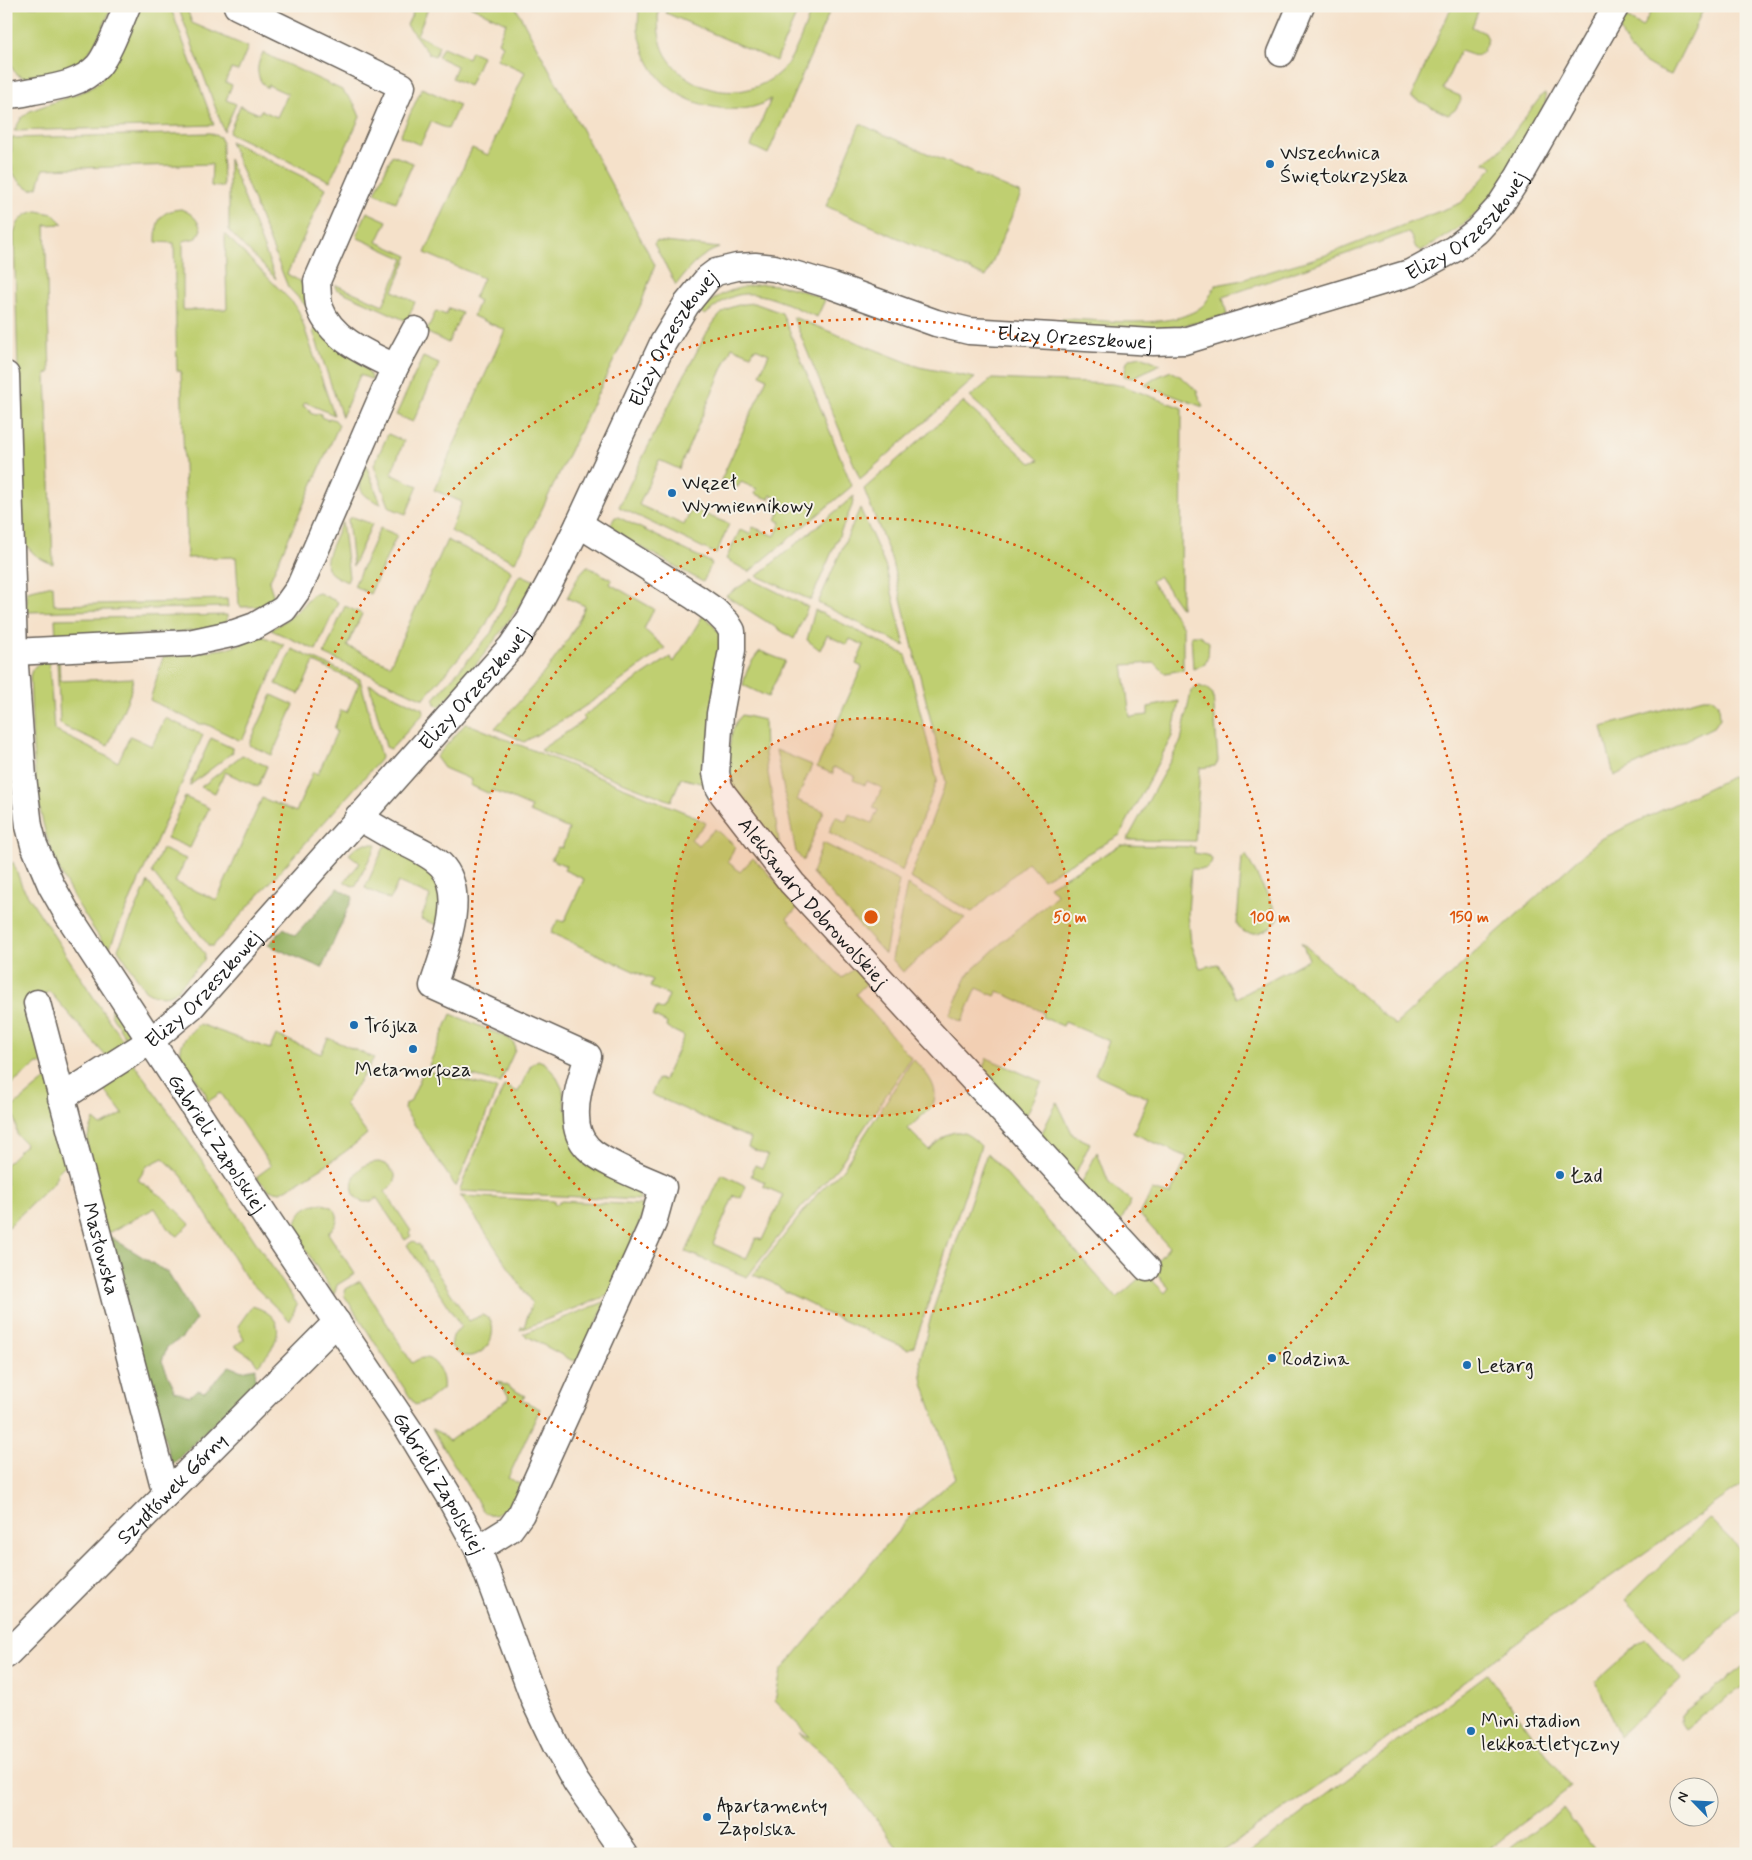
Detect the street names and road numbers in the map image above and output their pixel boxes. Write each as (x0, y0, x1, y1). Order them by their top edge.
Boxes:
street label: Elizy Orzeszkowej (1401, 167, 1534, 288)
street label: Elizy Orzeszkowej (623, 264, 723, 412)
street label: Elizy Orzeszkowej (996, 321, 1153, 357)
street label: Elizy Orzeszkowej (413, 622, 536, 757)
street label: Aleksandry Dobrowolskiej (731, 812, 894, 995)
street label: Elizy Orzeszkowej (140, 925, 268, 1055)
street label: Gabrieli Zapolskiej (161, 1069, 272, 1219)
street label: Masłowska (75, 1200, 125, 1298)
street label: Gabrieli Zapolskiej (386, 1407, 491, 1558)
street label: Szydłówek Górny (112, 1428, 234, 1551)

